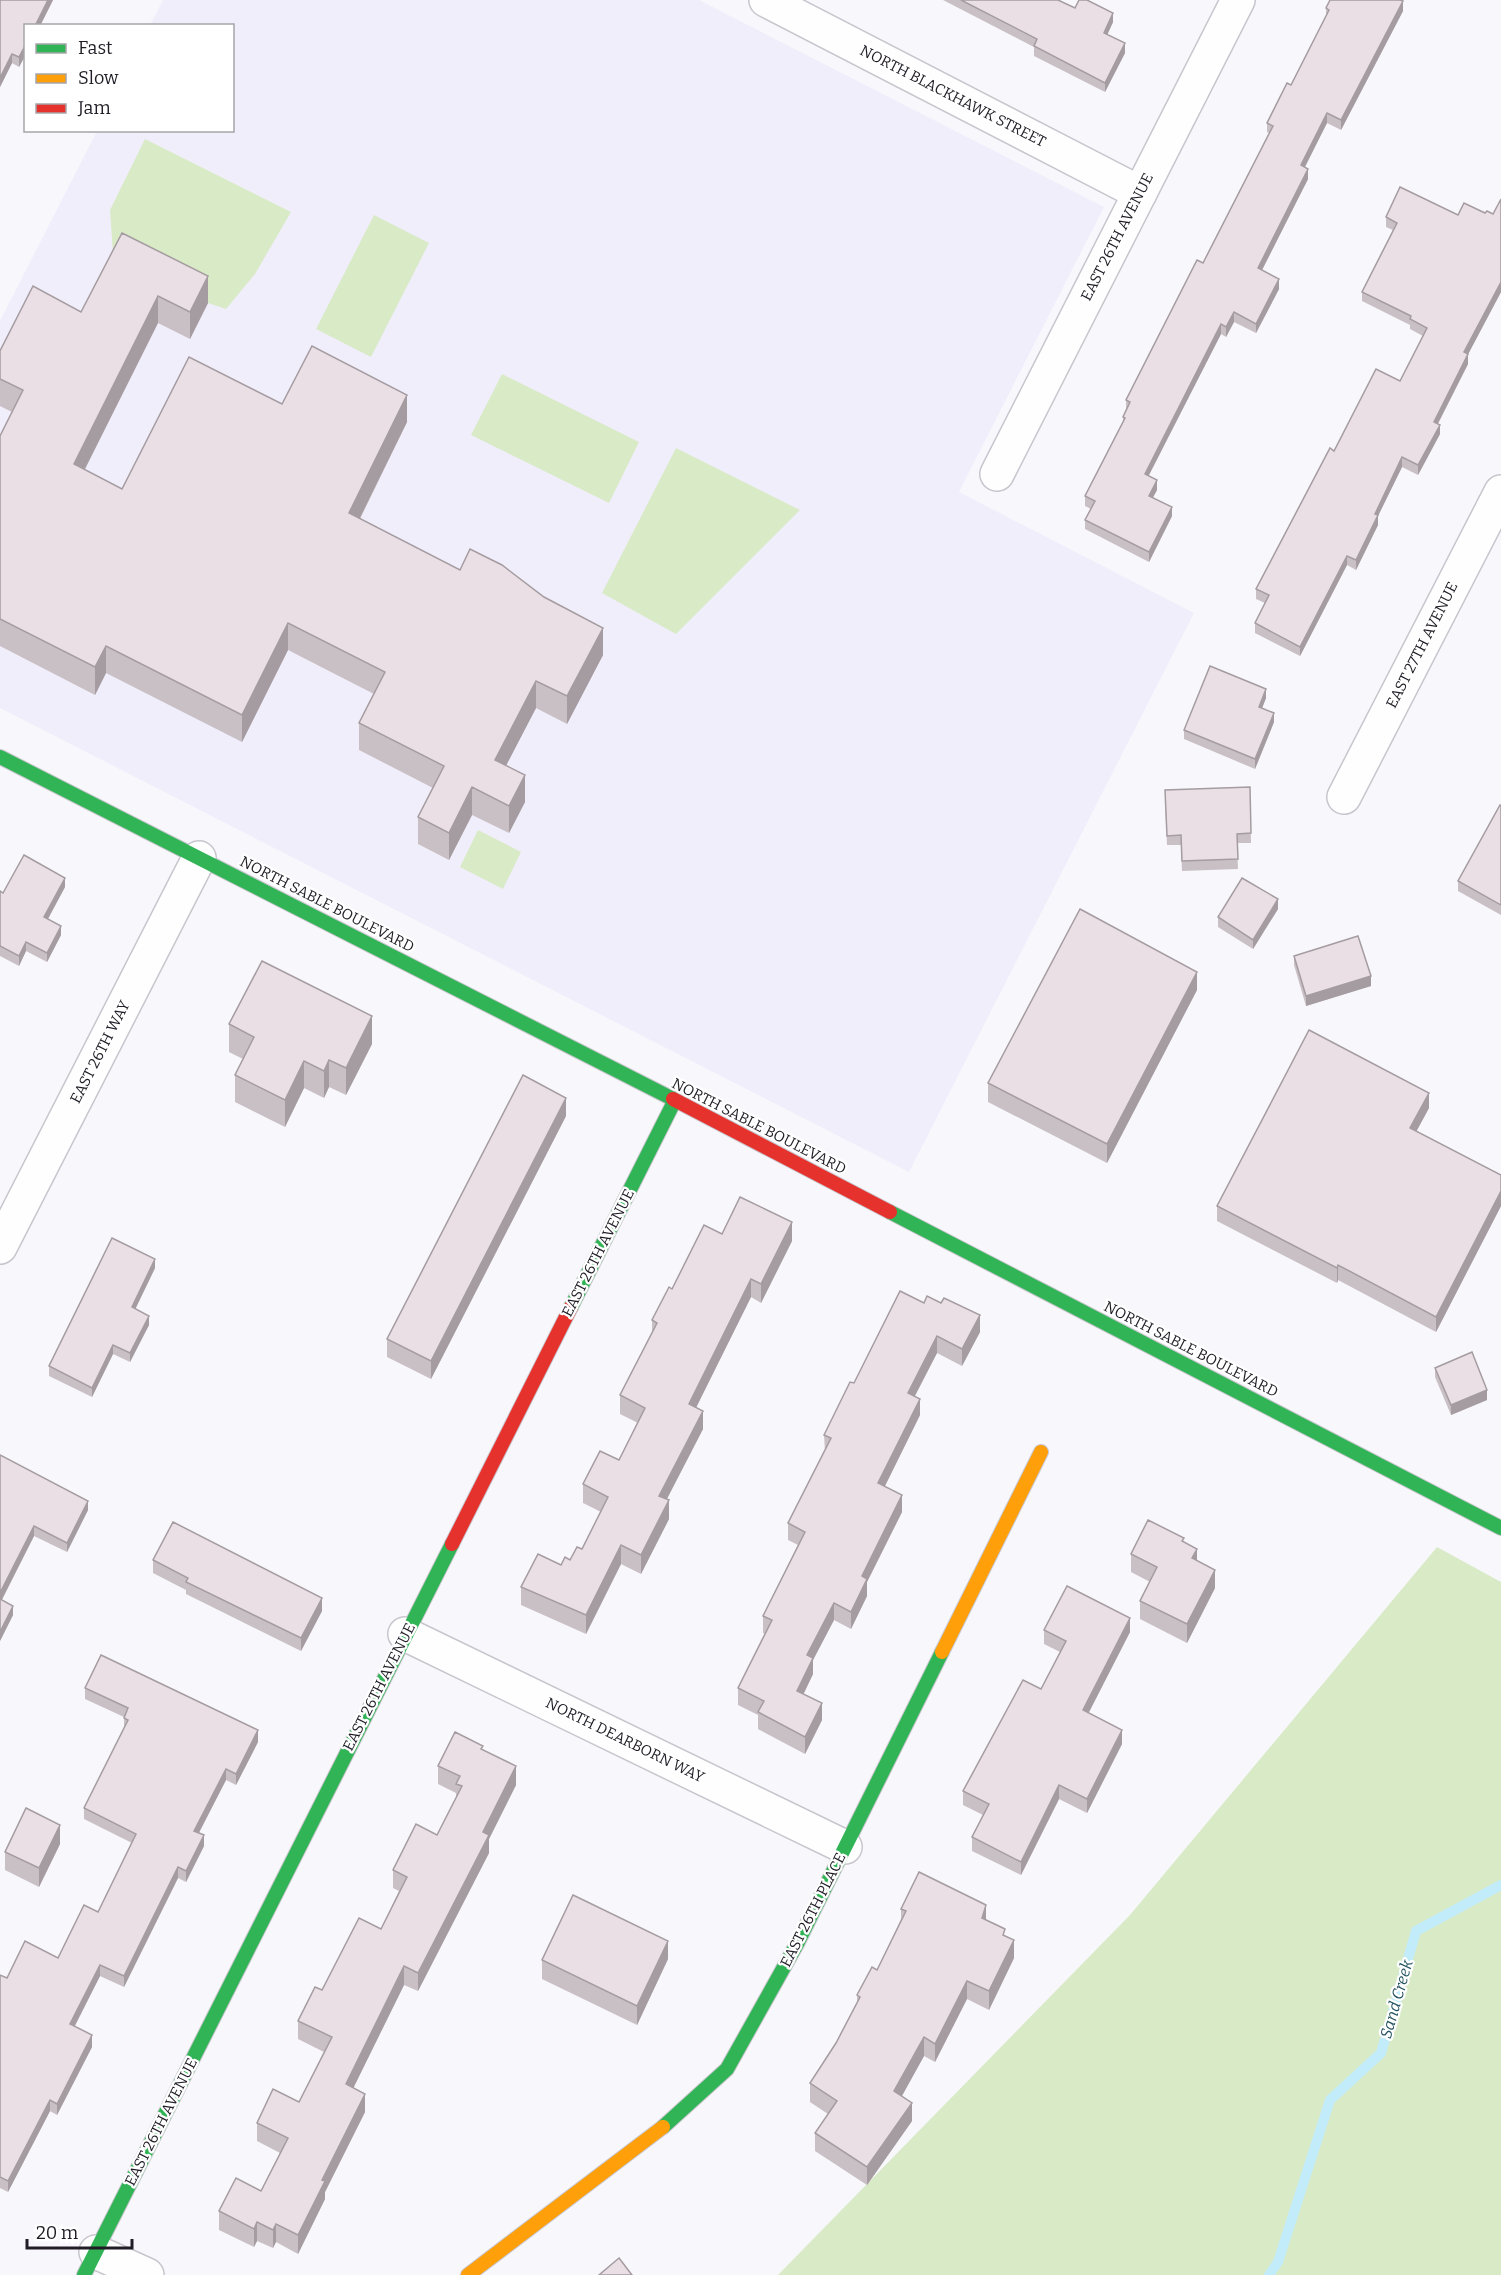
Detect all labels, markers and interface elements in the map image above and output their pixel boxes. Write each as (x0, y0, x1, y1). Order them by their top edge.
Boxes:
legend (24, 24, 234, 132)
text: Fast (78, 37, 113, 59)
street label: NORTH BLACKHAWK STREET (857, 41, 1049, 151)
text: Slow (78, 67, 119, 89)
text: Jam (77, 97, 111, 119)
street label: EAST 26TH AVENUE (1077, 170, 1157, 304)
street label: EAST 27TH AVENUE (1382, 579, 1462, 711)
street label: NORTH SABLE BOULEVARD (237, 852, 417, 956)
street label: EAST 26TH WAY (66, 997, 134, 1106)
street label: NORTH SABLE BOULEVARD (669, 1074, 849, 1178)
street label: EAST 26TH AVENUE (558, 1186, 638, 1320)
street label: NORTH SABLE BOULEVARD (1101, 1297, 1281, 1401)
street label: EAST 26TH AVENUE (339, 1620, 419, 1754)
street label: NORTH DEARBORN WAY (543, 1694, 708, 1786)
street label: EAST 26TH PLACE (776, 1850, 850, 1970)
water label: Sand Creek (1376, 1957, 1417, 2041)
street label: EAST 26TH AVENUE (121, 2055, 201, 2189)
scale bar (27, 2212, 132, 2250)
text: 20 m (36, 2222, 78, 2244)

